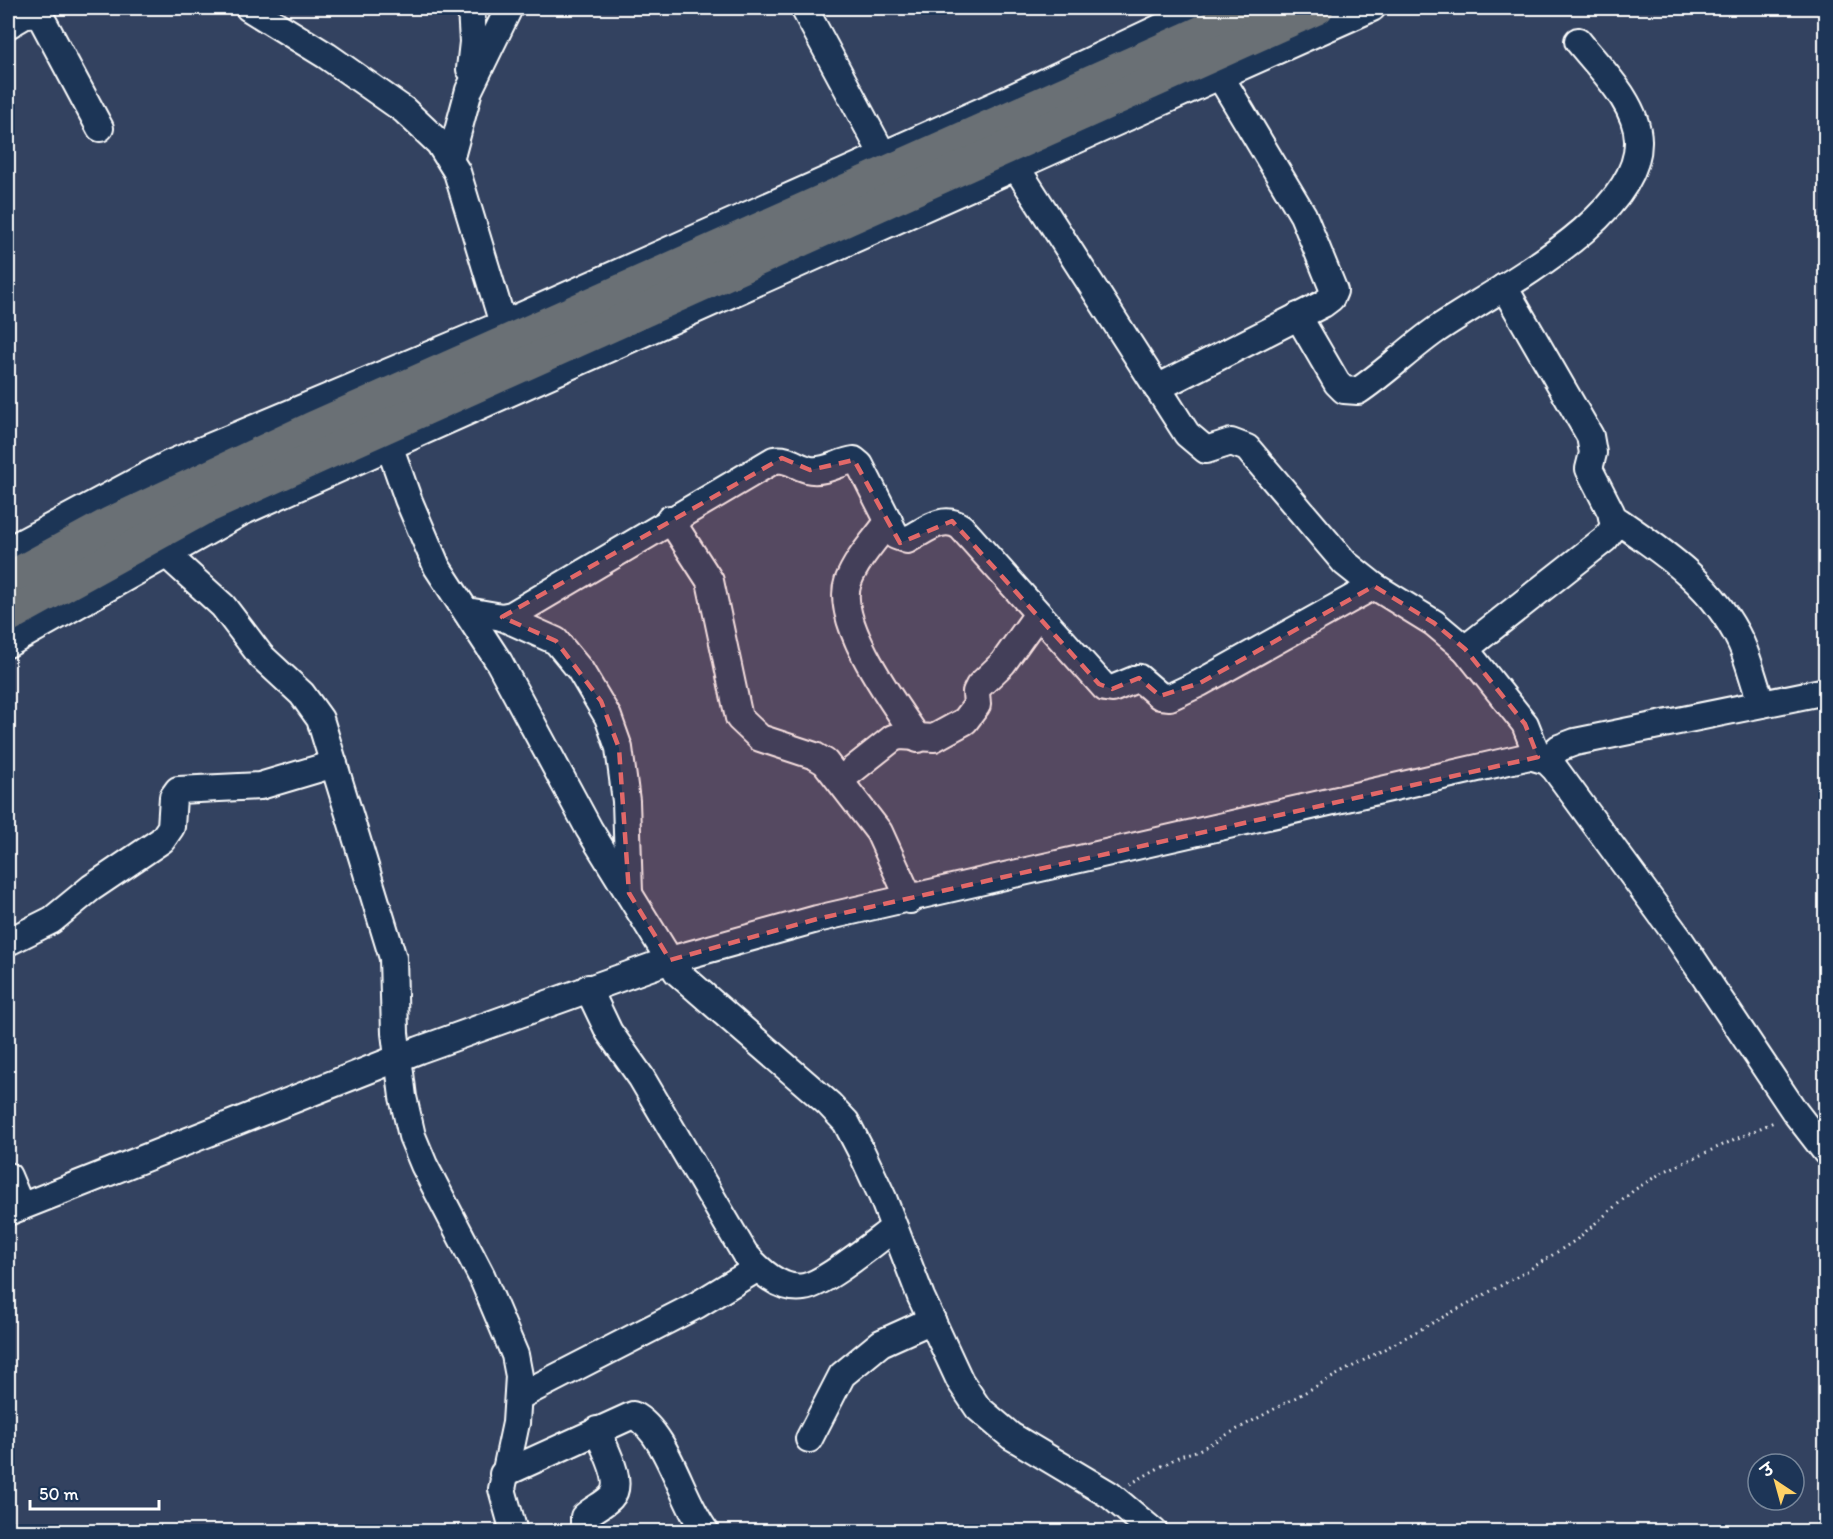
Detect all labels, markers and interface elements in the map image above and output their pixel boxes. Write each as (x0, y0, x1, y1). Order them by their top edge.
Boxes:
north arrow (1746, 1452, 1806, 1512)
text: उ (1756, 1459, 1778, 1482)
scale bar (30, 1473, 159, 1511)
text: 50 m (39, 1483, 79, 1505)

